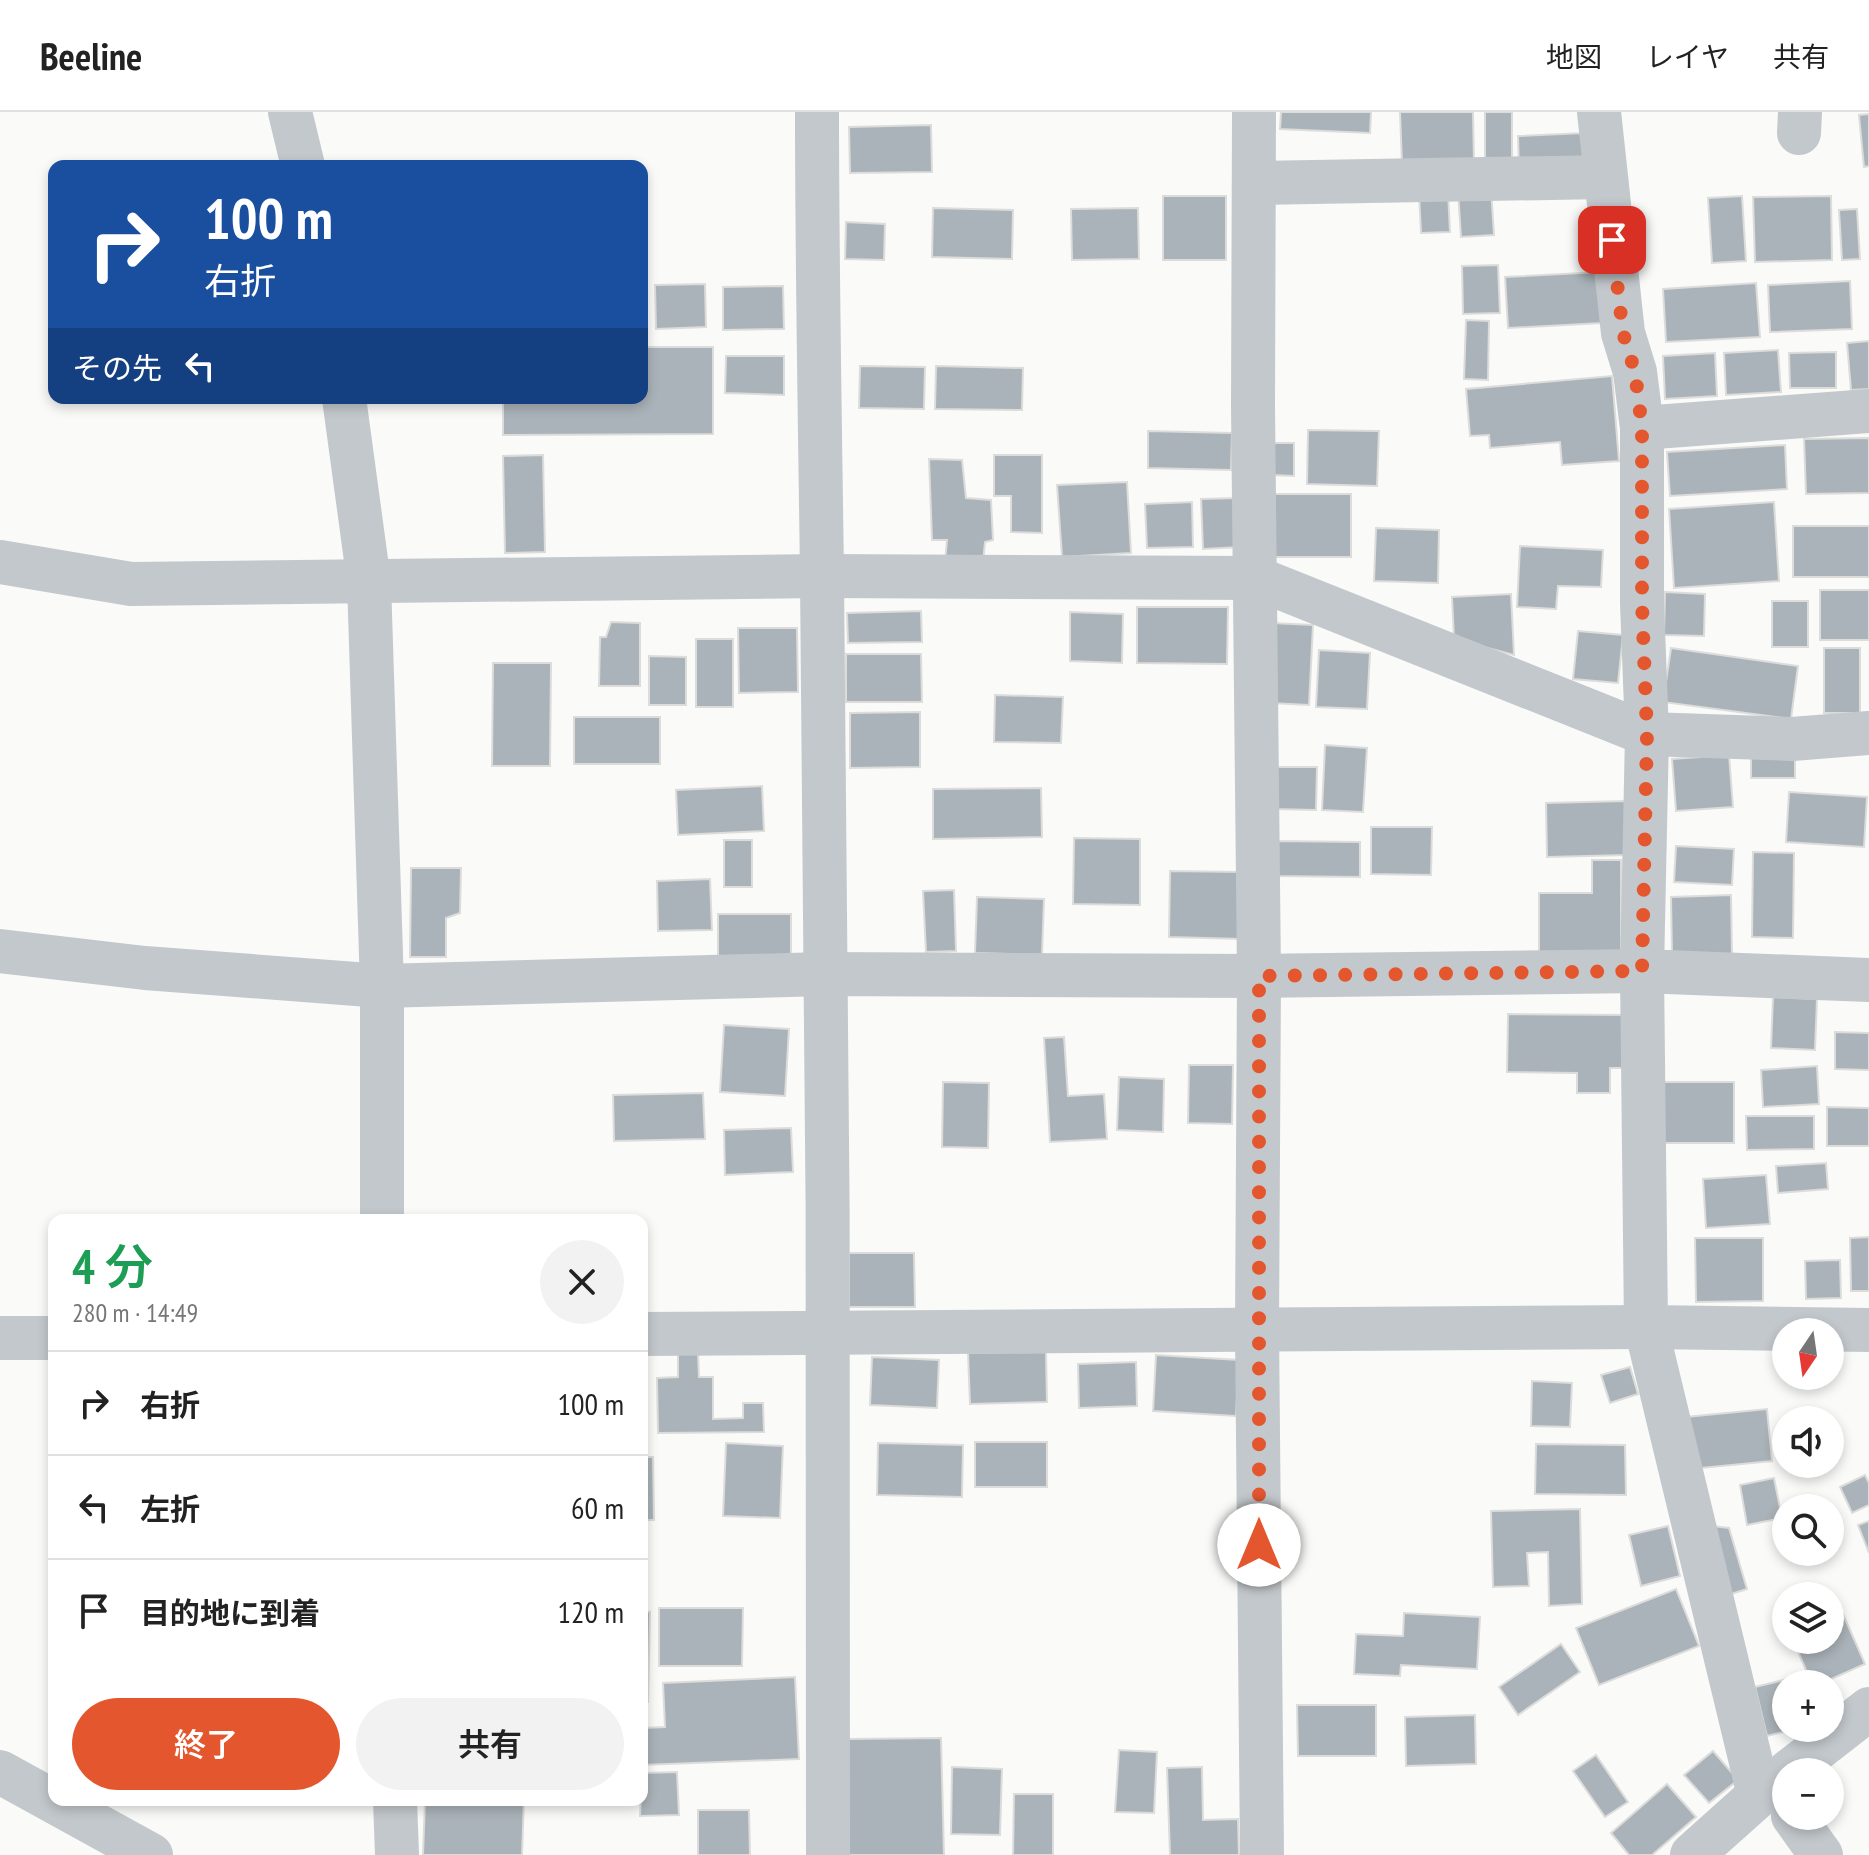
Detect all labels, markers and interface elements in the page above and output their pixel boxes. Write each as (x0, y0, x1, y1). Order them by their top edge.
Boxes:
text: Beeline (40, 31, 142, 80)
text: 地図 (1546, 38, 1602, 75)
text: レイヤ (1646, 38, 1729, 75)
text: 共有 (1773, 38, 1829, 75)
text: 100 m (204, 182, 333, 254)
icon: right (72, 192, 176, 296)
pin (1578, 206, 1646, 274)
icon: arrive (1590, 218, 1634, 262)
text: 右折 (204, 257, 276, 304)
icon: left (178, 344, 222, 388)
text: その先 (72, 348, 162, 387)
text: 4 分 (72, 1235, 153, 1297)
button: close (540, 1240, 624, 1324)
text: 280 m · 14:49 (72, 1296, 198, 1329)
north arrow (1772, 1318, 1844, 1390)
map controls (1772, 1318, 1844, 1830)
icon: right (72, 1381, 116, 1425)
text: 100 m (558, 1384, 624, 1423)
text: 右折 (140, 1385, 200, 1424)
button: sound (1772, 1406, 1844, 1478)
icon: left (72, 1485, 116, 1529)
text: 60 m (571, 1488, 624, 1527)
text: 左折 (140, 1489, 200, 1528)
button: search (1772, 1494, 1844, 1566)
position arrow (1217, 1503, 1301, 1587)
button: layers (1772, 1582, 1844, 1654)
icon: arrive (72, 1589, 116, 1633)
text: 120 m (558, 1592, 624, 1631)
text: 目的地に到着 (140, 1593, 320, 1632)
button: + (1772, 1670, 1844, 1742)
button: 終了 (72, 1698, 340, 1790)
button: 共有 (356, 1698, 624, 1790)
button: − (1772, 1758, 1844, 1830)

